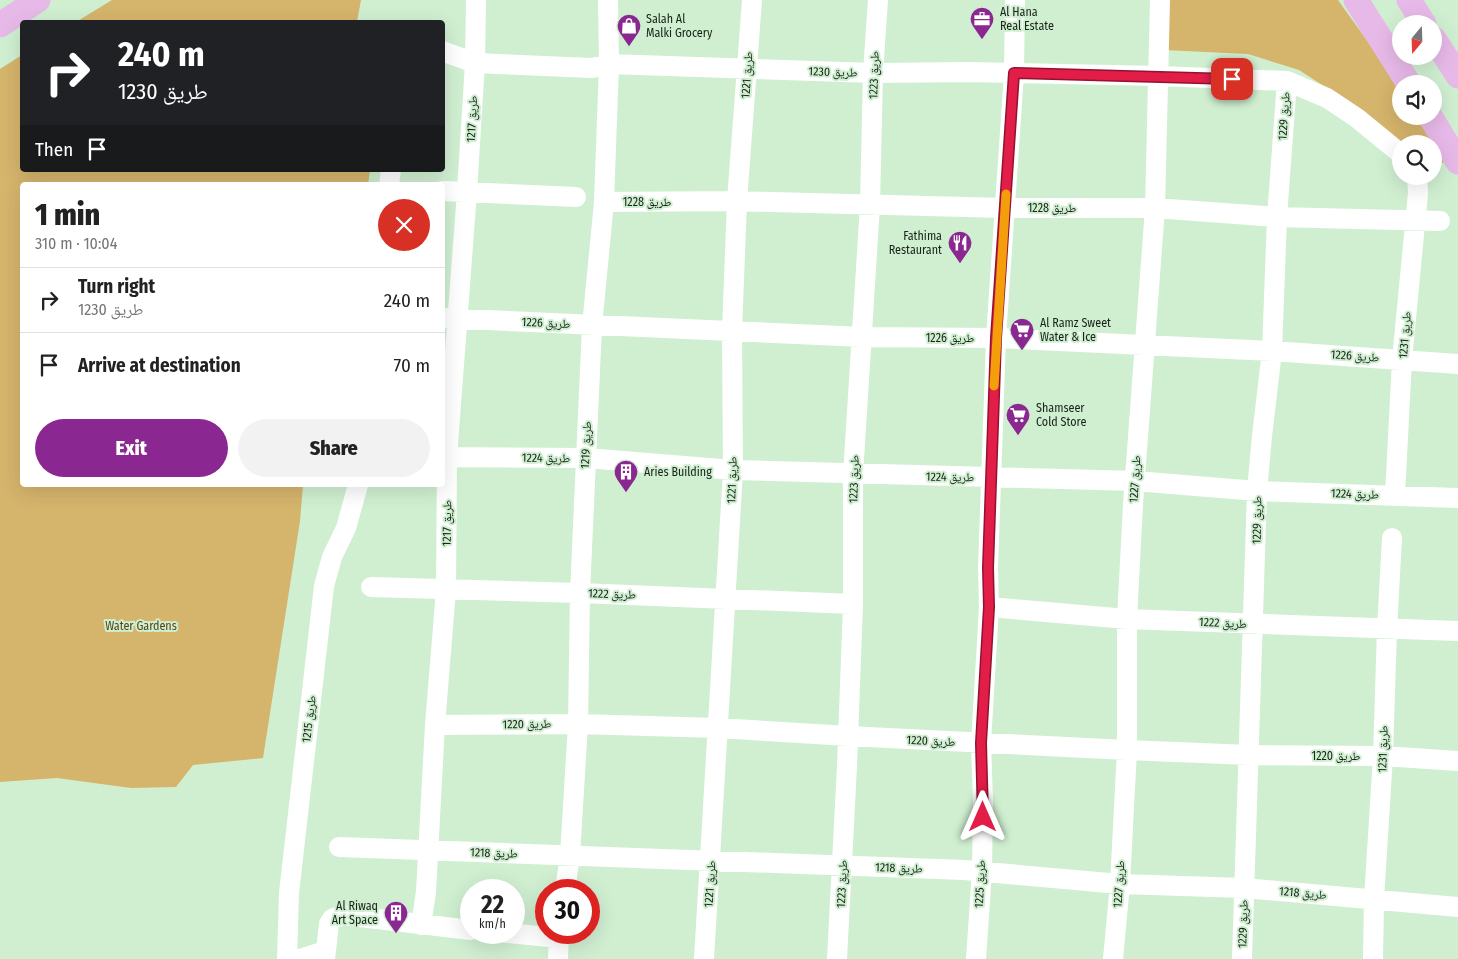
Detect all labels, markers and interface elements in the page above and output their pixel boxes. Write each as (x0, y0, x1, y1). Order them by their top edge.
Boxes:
place label: Al Hana Real Estate (1000, 5, 1054, 33)
office icon: Al Hana Real Estate (969, 6, 995, 40)
place label: Salah Al Malki Grocery (646, 12, 713, 40)
shop icon: Salah Al Malki Grocery (616, 13, 642, 47)
north arrow (1392, 15, 1442, 65)
map controls (1392, 15, 1442, 185)
text: 240 m (118, 33, 205, 75)
icon: right (35, 40, 100, 105)
street label: طريق 1221 (738, 51, 756, 99)
street label: طريق 1223 (866, 51, 882, 99)
pin (1211, 58, 1253, 100)
street label: طريق 1230 (808, 64, 858, 80)
icon: arrive (1218, 65, 1246, 93)
button: sound (1392, 75, 1442, 125)
text: طريق 1230 (118, 78, 208, 105)
street label: طريق 1229 (1275, 91, 1293, 141)
street label: طريق 1217 (464, 95, 480, 143)
icon: arrive (83, 135, 111, 163)
button: search (1392, 135, 1442, 185)
text: Then (35, 138, 73, 161)
street label: طريق 1228 (623, 195, 671, 209)
text: 1 min (35, 197, 100, 233)
button: close (378, 199, 430, 251)
street label: طريق 1228 (1028, 201, 1076, 215)
place label: Fathima Restaurant (889, 229, 942, 257)
restaurant icon: Fathima Restaurant (947, 230, 973, 264)
text: 310 m · 10:04 (35, 234, 117, 253)
text: Turn right (78, 275, 155, 298)
icon: right (35, 286, 63, 314)
text: 240 m (384, 289, 430, 312)
text: طريق 1230 (78, 300, 143, 319)
street label: طريق 1231 (1396, 311, 1414, 359)
street label: طريق 1226 (521, 315, 571, 331)
place label: Al Ramz Sweet Water & Ice (1040, 316, 1111, 344)
supermarket icon: Al Ramz Sweet Water & Ice (1009, 317, 1035, 351)
street label: طريق 1226 (926, 331, 974, 345)
street label: طريق 1226 (1330, 347, 1380, 365)
icon: arrive (35, 351, 63, 379)
text: Arrive at destination (78, 354, 241, 377)
text: 70 m (394, 354, 430, 377)
place label: Shamseer Cold Store (1036, 401, 1086, 429)
supermarket icon: Shamseer Cold Store (1005, 402, 1031, 436)
button: Exit (35, 419, 228, 477)
button: Share (238, 419, 430, 477)
street label: طريق 1219 (578, 421, 594, 469)
street label: طريق 1224 (522, 451, 570, 466)
street label: طريق 1223 (846, 455, 862, 503)
street label: طريق 1227 (1126, 455, 1144, 503)
street label: طريق 1221 (724, 456, 740, 504)
building icon: Aries Building (613, 459, 639, 493)
place label: Aries Building (644, 465, 712, 479)
street label: طريق 1224 (926, 470, 974, 485)
street label: طريق 1224 (1331, 486, 1379, 502)
street label: طريق 1229 (1250, 496, 1265, 544)
street label: طريق 1217 (440, 499, 455, 546)
street label: طريق 1222 (588, 586, 636, 602)
street label: طريق 1222 (1199, 615, 1247, 631)
park label: Water Gardens (105, 619, 177, 633)
street label: طريق 1215 (299, 695, 319, 743)
street label: طريق 1220 (502, 717, 552, 732)
street label: طريق 1231 (1375, 725, 1391, 773)
street label: طريق 1220 (906, 733, 956, 749)
street label: طريق 1220 (1312, 749, 1361, 763)
position arrow (956, 790, 1008, 842)
street label: طريق 1218 (470, 845, 518, 861)
street label: طريق 1225 (972, 859, 988, 908)
street label: طريق 1221 (701, 860, 719, 908)
street label: طريق 1223 (834, 860, 850, 908)
street label: طريق 1218 (875, 860, 923, 876)
street label: طريق 1227 (1110, 860, 1128, 908)
speed limit sign: 30 (535, 879, 600, 944)
street label: طريق 1218 (1279, 884, 1327, 902)
text: 22 (481, 890, 504, 920)
place label: Al Riwaq Art Space (332, 899, 378, 927)
street label: طريق 1229 (1235, 899, 1251, 948)
building icon: Al Riwaq Art Space (383, 900, 409, 934)
text: km/h (479, 917, 506, 931)

